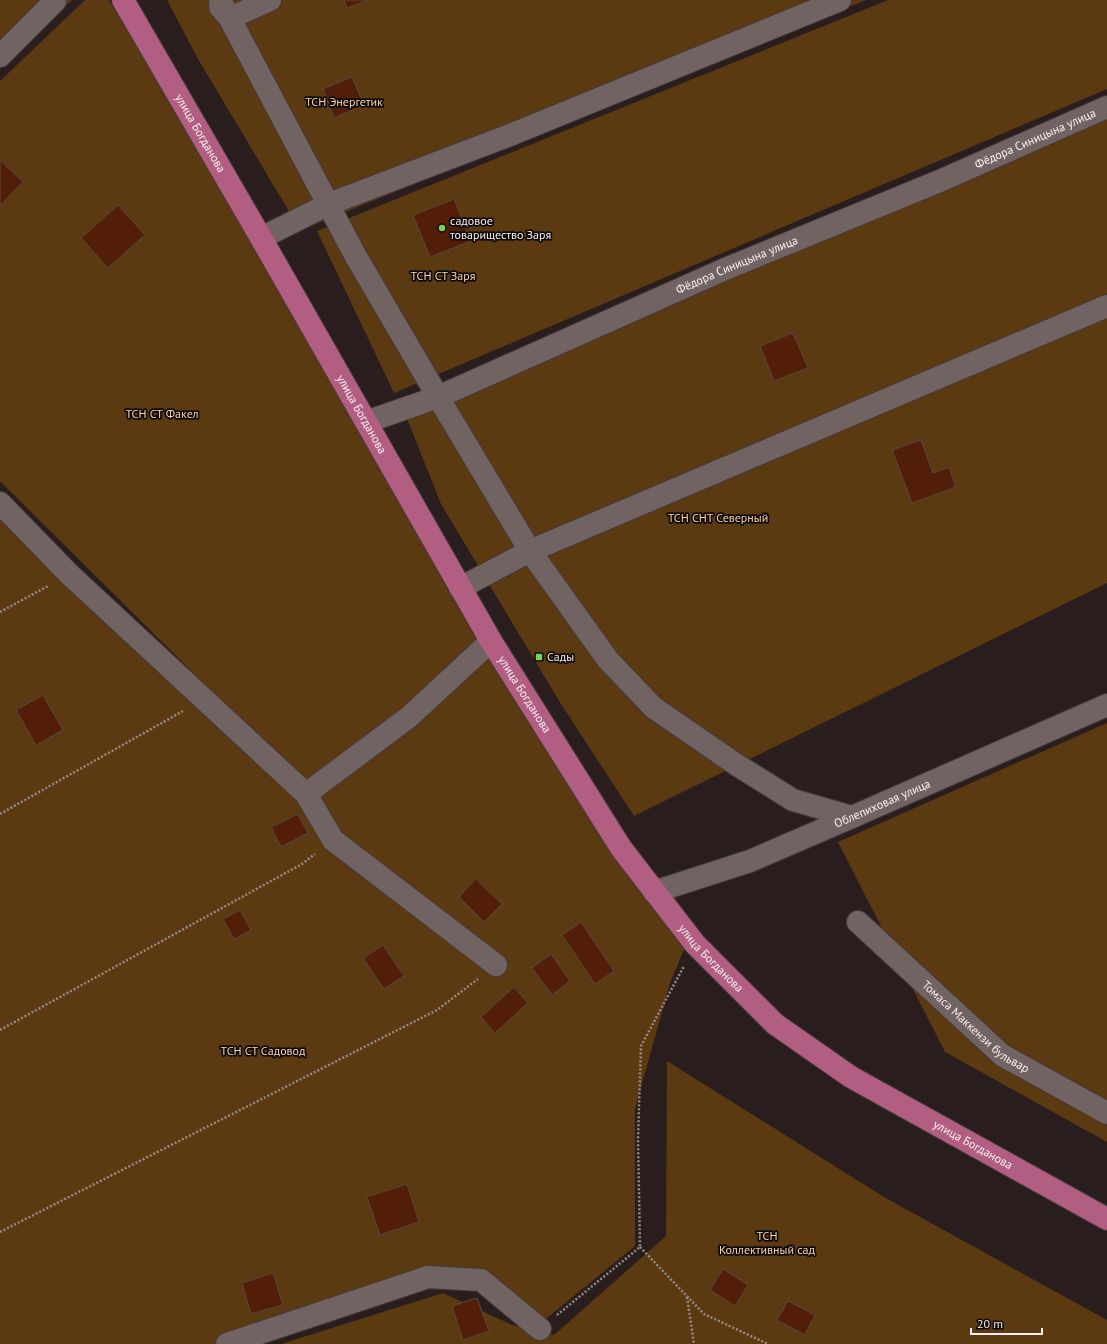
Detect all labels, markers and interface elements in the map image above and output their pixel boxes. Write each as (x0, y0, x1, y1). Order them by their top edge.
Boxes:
street label: улица Богданова (172, 91, 229, 175)
park label: ТСН Энергетик (305, 94, 383, 109)
street label: Фёдора Синицына улица (972, 105, 1098, 172)
place label: садовое товарищество Заря (450, 213, 551, 242)
marker: садовое товарищество Заря (437, 223, 447, 233)
street label: Фёдора Синицына улица (673, 232, 800, 297)
park label: ТСН СТ Заря (411, 268, 475, 283)
street label: улица Богданова (334, 372, 390, 456)
park label: ТСН СТ Факел (125, 406, 199, 421)
park label: ТСН СНТ Северный (668, 510, 768, 525)
place label: Сады (547, 649, 574, 664)
marker: Сады (534, 652, 544, 662)
street label: улица Богданова (495, 653, 555, 735)
street label: Облепиховая улица (832, 776, 933, 831)
street label: улица Богданова (675, 921, 747, 995)
street label: Томаса Маккензи бульвар (919, 977, 1032, 1076)
park label: ТСН СТ Садовод (221, 1043, 306, 1058)
street label: улица Богданова (931, 1116, 1015, 1172)
park label: ТСН Коллективный сад (719, 1228, 816, 1257)
scale bar (971, 1310, 1042, 1336)
text: 20 m (977, 1316, 1003, 1331)

